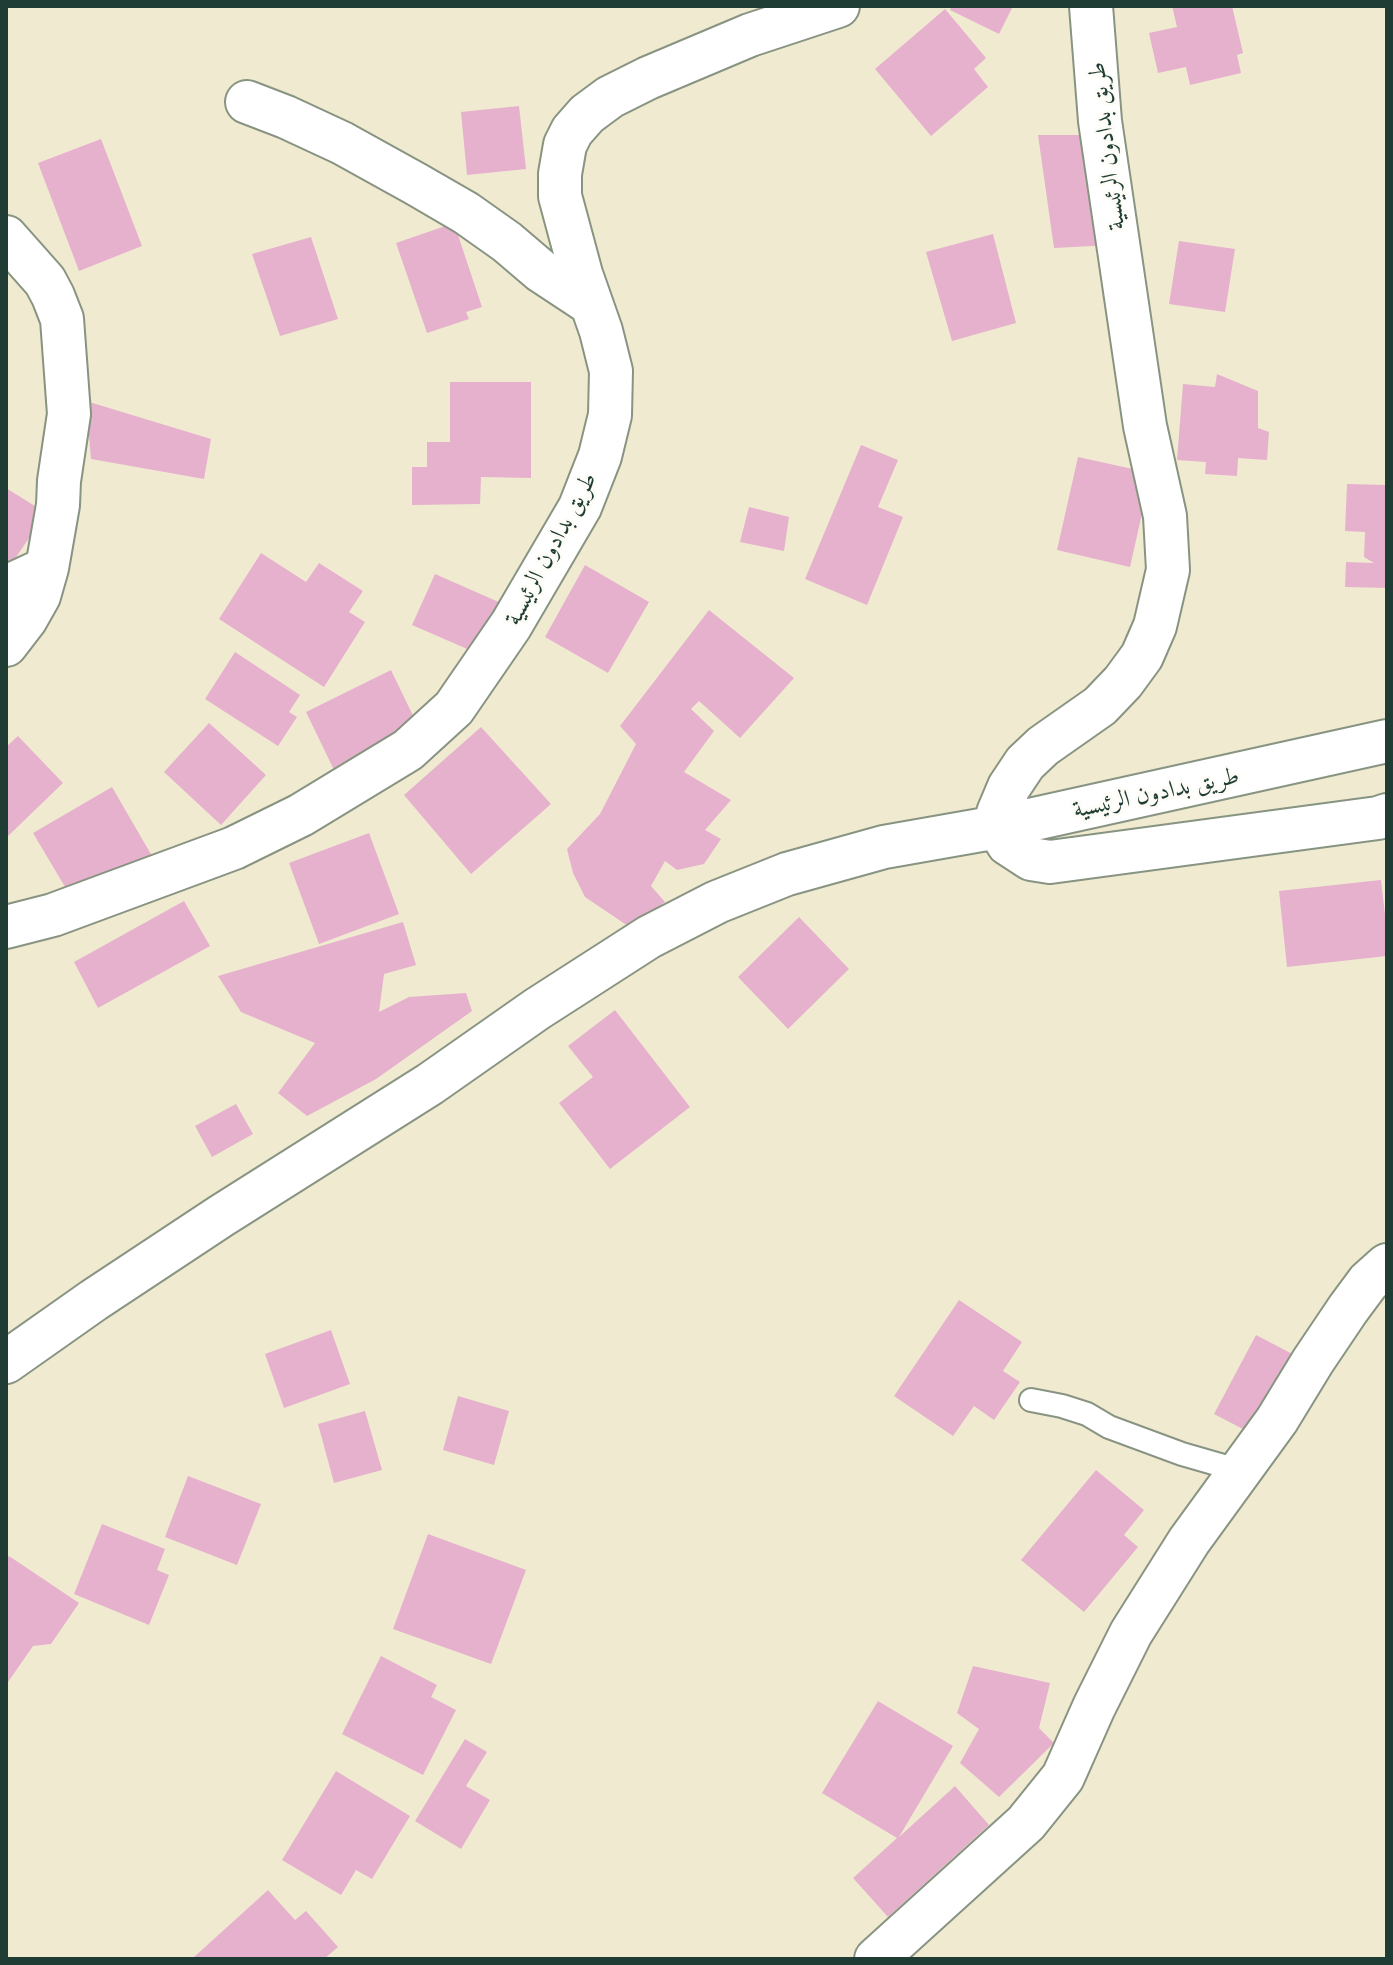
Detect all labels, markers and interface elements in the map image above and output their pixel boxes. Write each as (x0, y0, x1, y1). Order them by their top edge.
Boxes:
street label: طريق بدادون الرئيسية (1082, 60, 1132, 232)
street label: طريق بدادون الرئيسية (499, 468, 603, 630)
street label: طريق بدادون الرئيسية (1070, 761, 1242, 825)

